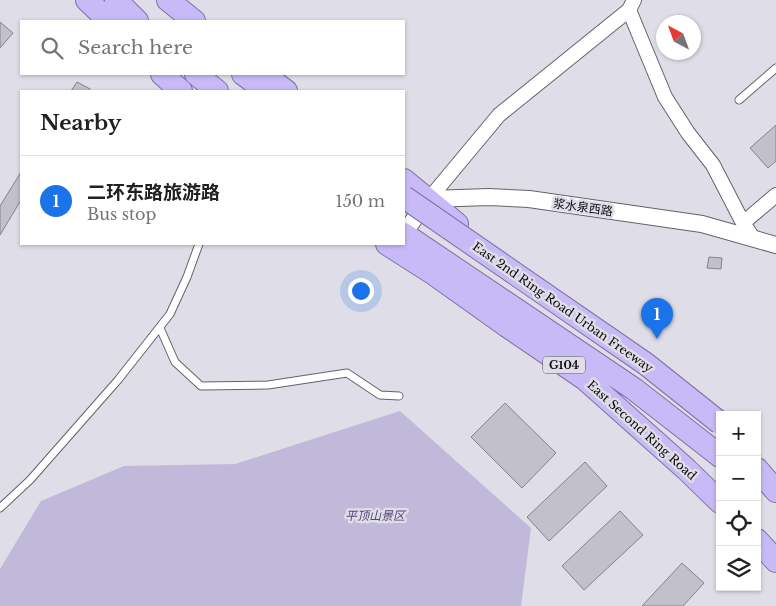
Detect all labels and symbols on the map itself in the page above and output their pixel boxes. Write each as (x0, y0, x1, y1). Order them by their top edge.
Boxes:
north arrow (656, 15, 701, 60)
street label: 浆水泉西路 (552, 195, 614, 219)
street label: East 2nd Ring Road Urban Freeway (470, 239, 656, 376)
your location (348, 278, 374, 304)
pin: 1 (641, 298, 673, 339)
road number: G104 (543, 356, 585, 374)
street label: East Second Ring Road (584, 377, 700, 483)
park label: 平顶山景区 (345, 508, 407, 523)

